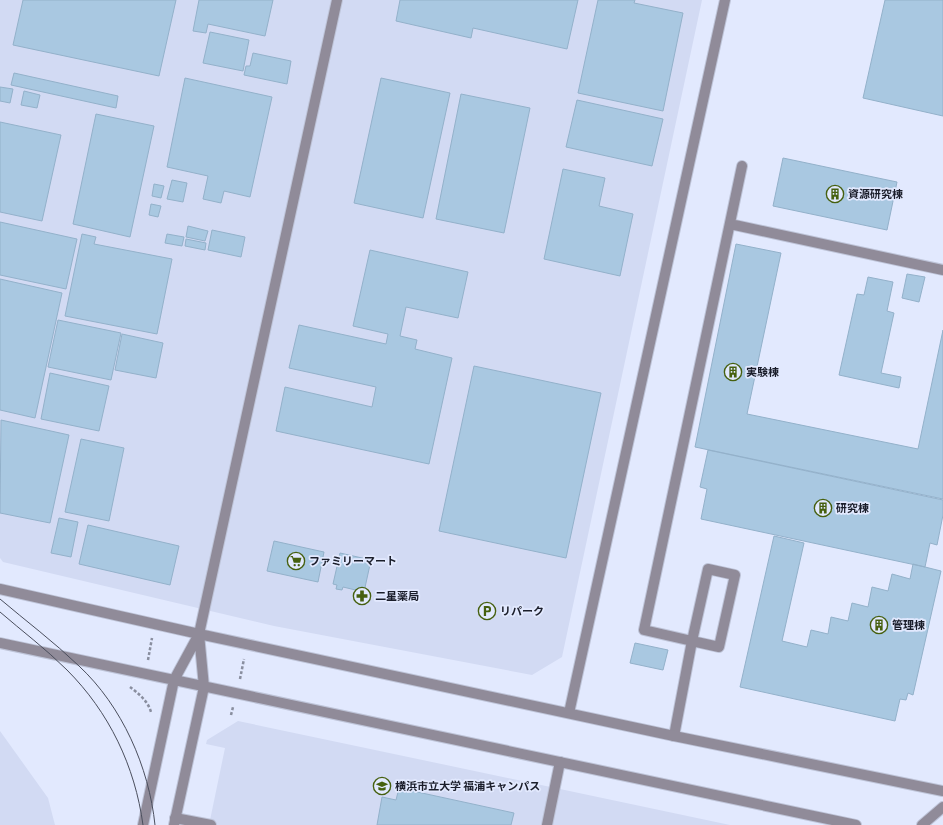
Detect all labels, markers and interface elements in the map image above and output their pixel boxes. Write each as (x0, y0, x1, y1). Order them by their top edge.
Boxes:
building icon: 資源研究棟 (825, 184, 845, 204)
place label: 資源研究棟 (848, 186, 903, 202)
building icon: 実験棟 (723, 362, 743, 382)
place label: 実験棟 (746, 364, 779, 380)
building icon: 研究棟 (813, 498, 833, 518)
place label: 研究棟 (836, 500, 869, 516)
supermarket icon: ファミリーマート (286, 551, 306, 571)
place label: ファミリーマート (309, 553, 397, 569)
pharmacy icon: 二星薬局 (352, 586, 372, 606)
place label: 二星薬局 (375, 588, 419, 604)
parking icon: リパーク (477, 601, 497, 621)
place label: リパーク (500, 603, 544, 619)
building icon: 管理棟 (869, 615, 889, 635)
place label: 管理棟 (892, 617, 925, 633)
school or university icon: 横浜市立大学 福浦キャンパス (372, 776, 392, 796)
place label: 横浜市立大学 福浦キャンパス (395, 778, 540, 794)

